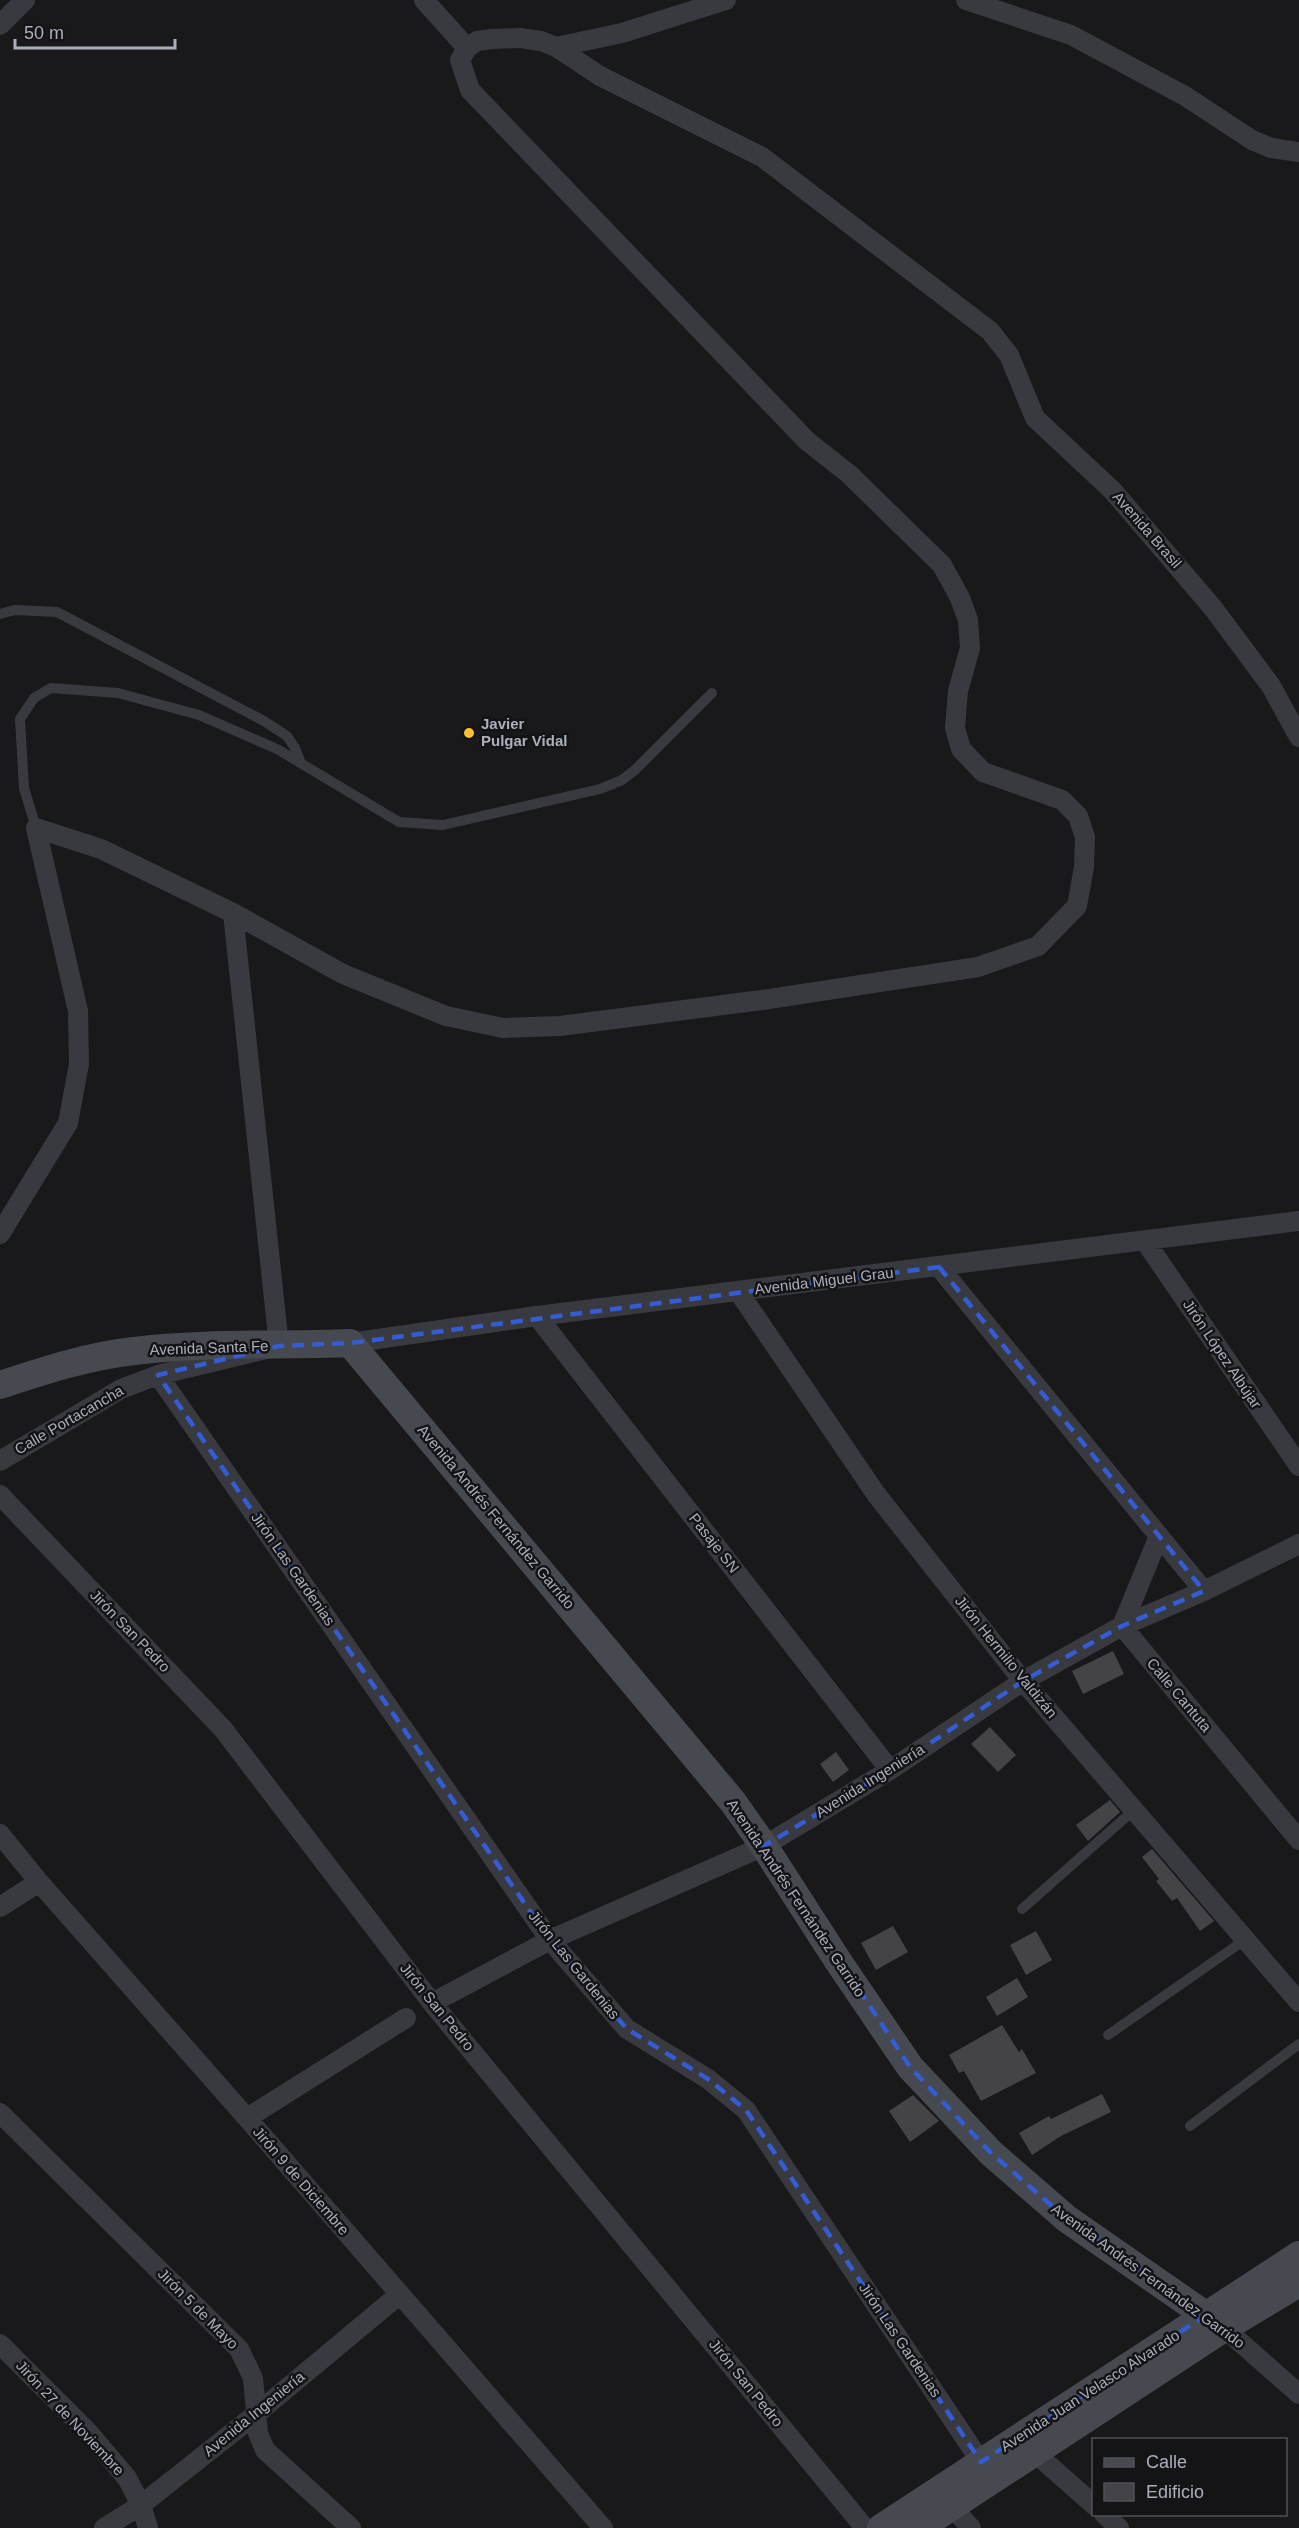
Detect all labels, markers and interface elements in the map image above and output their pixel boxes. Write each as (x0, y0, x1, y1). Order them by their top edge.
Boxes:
scale bar (15, 12, 176, 50)
text: 50 m (24, 23, 64, 43)
street label: Avenida Brasil (1110, 488, 1185, 571)
place label: Javier Pulgar Vidal (481, 715, 567, 749)
marker: Javier Pulgar Vidal (462, 726, 476, 740)
street label: Avenida Miguel Grau (754, 1264, 894, 1297)
street label: Jirón López Albújar (1180, 1296, 1265, 1411)
street label: Avenida Santa Fe (149, 1337, 269, 1358)
street label: Calle Portacancha (11, 1381, 127, 1458)
street label: Avenida Andrés Fernández Garrido (414, 1421, 578, 1612)
street label: Jirón Las Gardenias (248, 1509, 339, 1629)
street label: Pasaje SN (686, 1510, 743, 1576)
street label: Jirón San Pedro (87, 1586, 174, 1675)
street label: Jirón Hermilio Valdizán (952, 1592, 1061, 1721)
street label: Calle Cantuta (1144, 1654, 1216, 1735)
street label: Avenida Ingeniería (812, 1740, 928, 1821)
street label: Avenida Andrés Fernández Garrido (724, 1796, 869, 2000)
street label: Jirón Las Gardenias (526, 1907, 623, 2022)
street label: Jirón San Pedro (397, 1960, 478, 2054)
street label: Jirón 9 de Diciembre (250, 2123, 353, 2238)
street label: Avenida Andrés Fernández Garrido (1048, 2200, 1248, 2352)
street label: Jirón 5 de Mayo (155, 2265, 242, 2352)
street label: Jirón Las Gardenias (856, 2279, 945, 2400)
street label: Avenida Juan Velasco Alvarado (997, 2326, 1182, 2455)
street label: Jirón San Pedro (706, 2336, 787, 2430)
street label: Jirón 27 de Noviembre (13, 2357, 128, 2479)
street label: Avenida Ingeniería (200, 2367, 308, 2459)
legend (1092, 2438, 1287, 2516)
text: Calle (1146, 2452, 1187, 2472)
text: Edificio (1146, 2482, 1204, 2502)

